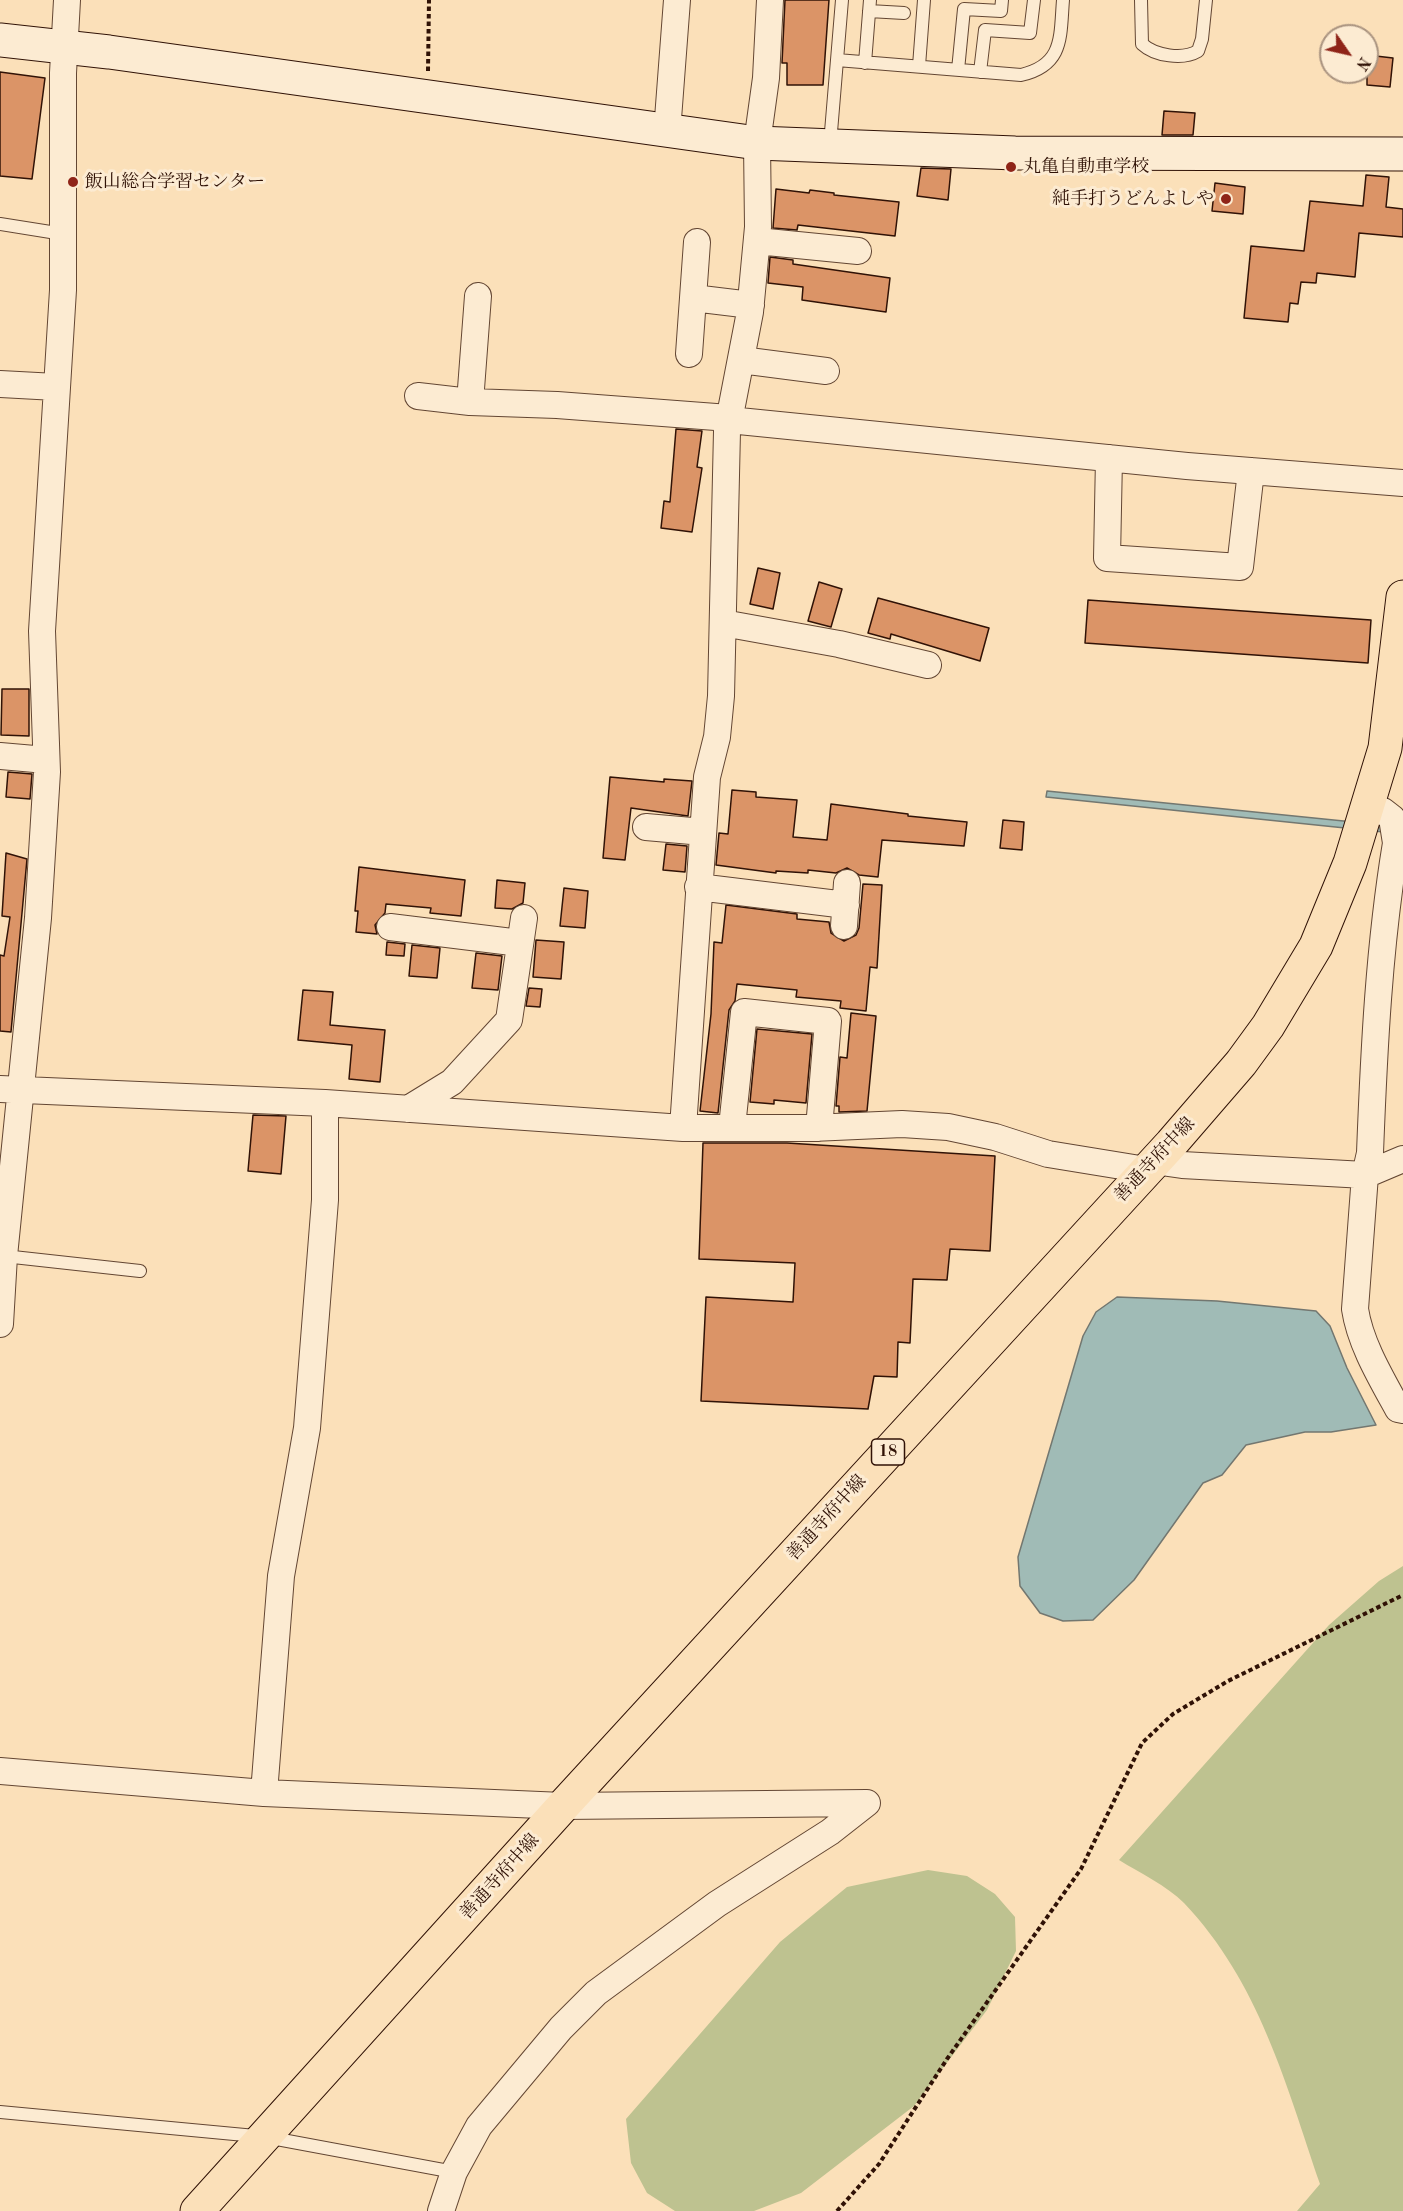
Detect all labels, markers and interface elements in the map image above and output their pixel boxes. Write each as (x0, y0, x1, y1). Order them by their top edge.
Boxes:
north arrow (1319, 24, 1379, 84)
text: N (1352, 53, 1372, 72)
place label: 丸亀自動車学校 (1023, 156, 1149, 178)
marker: 丸亀自動車学校 (1004, 160, 1018, 174)
place label: 飯山総合学習センター (85, 171, 265, 193)
marker: 飯山総合学習センター (66, 175, 80, 189)
place label: 純手打うどんよしや (1052, 188, 1214, 210)
marker: 純手打うどんよしや (1219, 192, 1233, 206)
street label: 善通寺府中線 (1110, 1113, 1200, 1207)
road number: 18 (872, 1439, 904, 1465)
street label: 善通寺府中線 (783, 1471, 871, 1565)
street label: 善通寺府中線 (456, 1830, 544, 1924)

